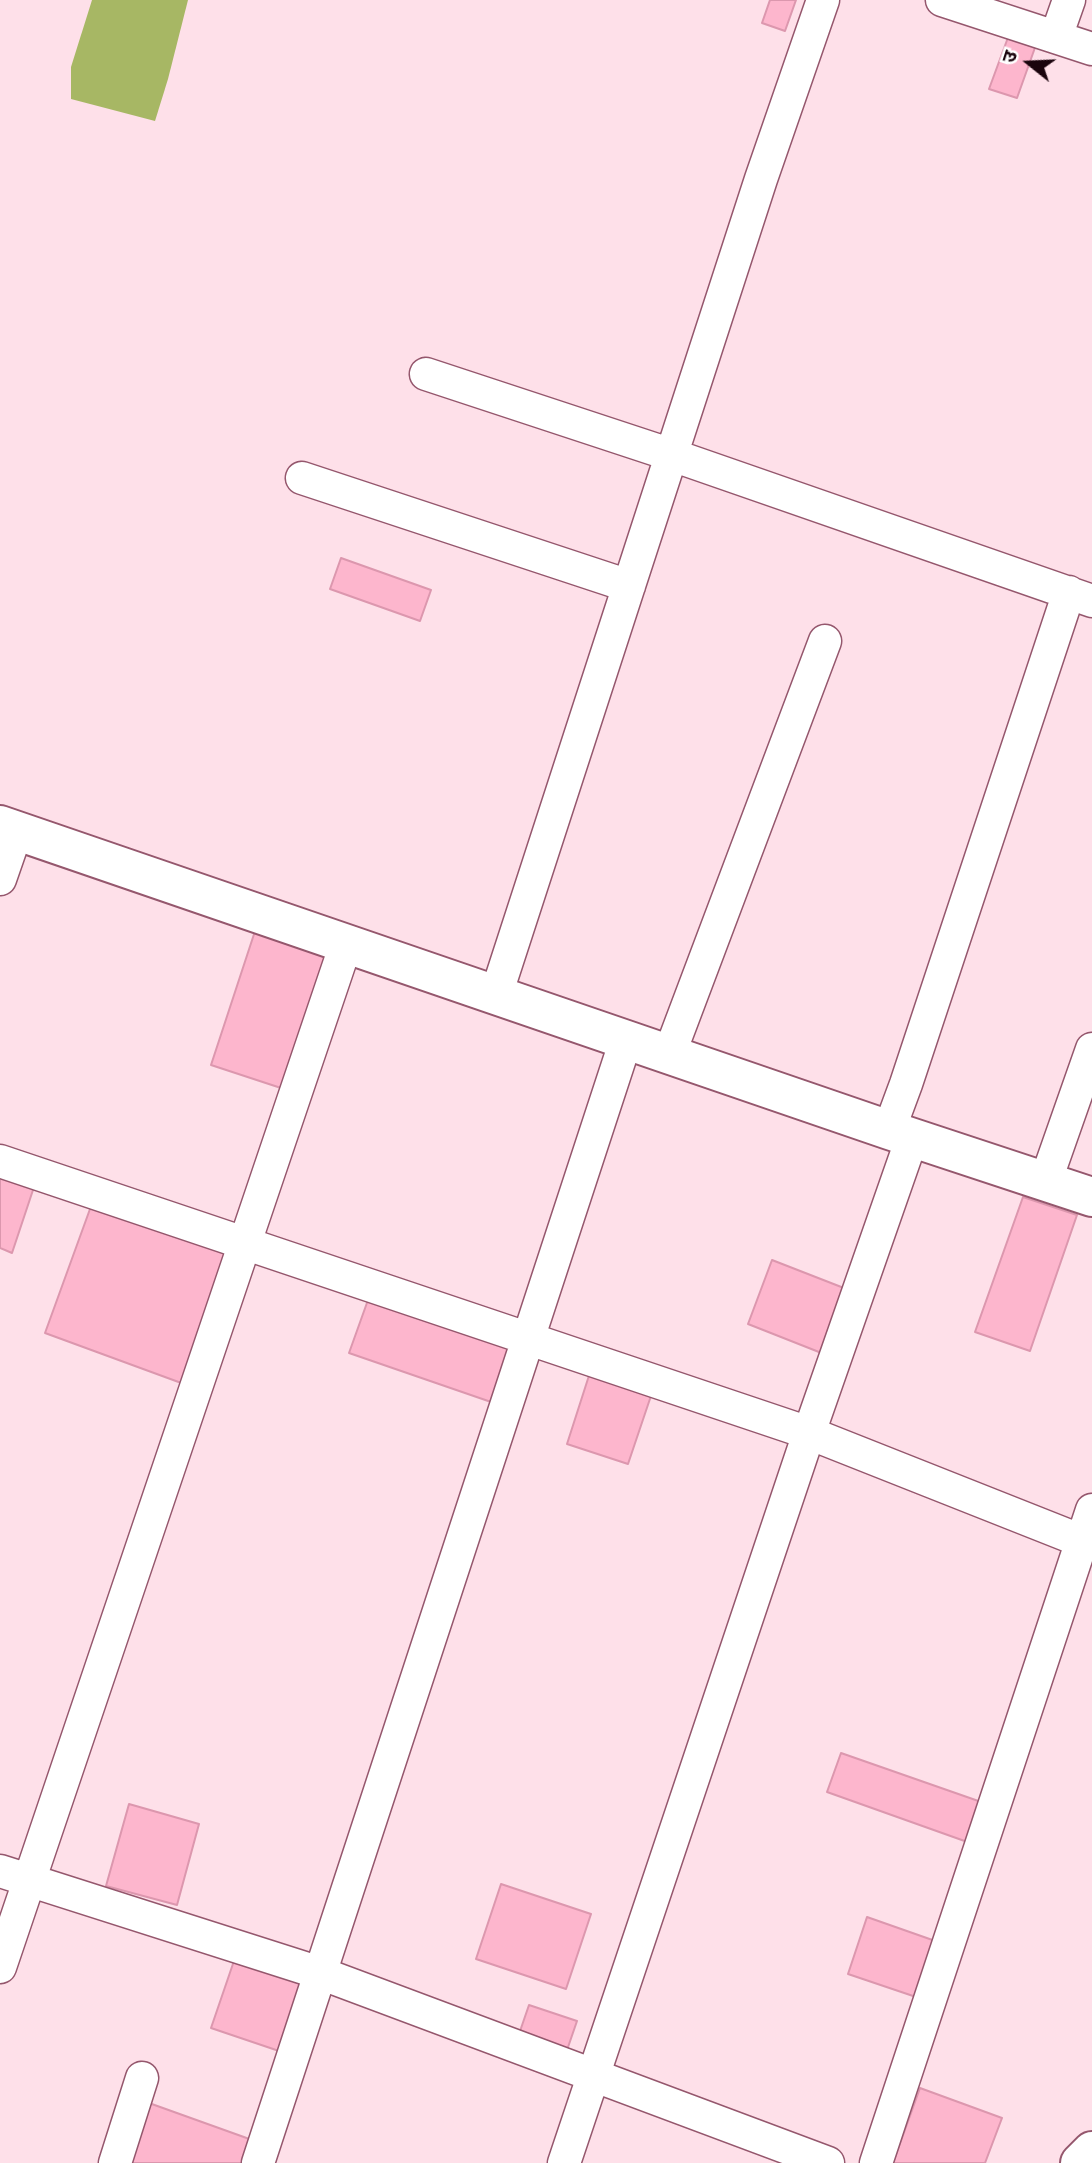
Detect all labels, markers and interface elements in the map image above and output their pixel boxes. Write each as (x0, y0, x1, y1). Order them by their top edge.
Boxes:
north arrow (994, 28, 1064, 98)
text: उ (995, 47, 1023, 66)

